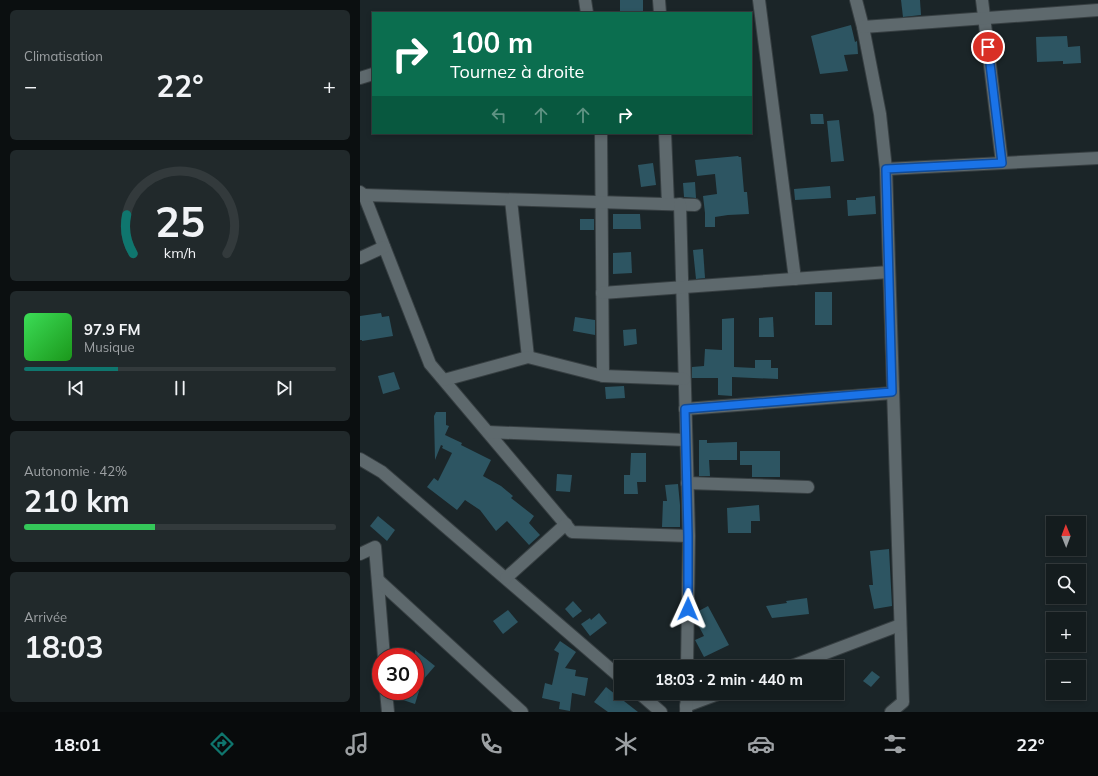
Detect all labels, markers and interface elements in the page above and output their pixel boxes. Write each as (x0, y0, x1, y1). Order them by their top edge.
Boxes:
text: 100 m (450, 25, 533, 60)
icon: right (384, 28, 436, 80)
pin (971, 30, 1005, 64)
icon: arrive (977, 36, 999, 58)
text: Climatisation (24, 48, 103, 64)
text: Tournez à droite (450, 60, 584, 83)
text: 22° (156, 67, 204, 105)
text: − (24, 72, 37, 100)
text: + (323, 72, 336, 100)
icon: left (488, 104, 510, 126)
icon: ahead (530, 104, 552, 126)
icon: ahead (572, 104, 594, 126)
icon: right (614, 104, 636, 126)
text: 25 (155, 194, 205, 246)
text: km/h (164, 243, 196, 261)
text: 97.9 FM (84, 320, 140, 339)
text: Musique (84, 339, 135, 355)
icon: previous (65, 377, 87, 399)
icon: pause (169, 377, 191, 399)
icon: next (273, 377, 295, 399)
text: Autonomie · 42% (24, 463, 127, 479)
text: 210 km (24, 482, 130, 520)
north arrow (1046, 516, 1086, 556)
map controls (1046, 516, 1086, 700)
button: search (1046, 564, 1086, 604)
position arrow (667, 588, 709, 630)
text: Arrivée (24, 609, 67, 625)
button: + (1046, 612, 1086, 652)
text: 18:03 (24, 628, 103, 666)
speed limit sign: 30 (372, 648, 424, 700)
button: − (1046, 660, 1086, 700)
text: 18:03 · 2 min · 440 m (655, 670, 803, 689)
icon: directions (208, 730, 236, 758)
icon: music (343, 730, 371, 758)
icon: phone (477, 730, 505, 758)
icon: climate (612, 730, 640, 758)
icon: car (747, 730, 775, 758)
icon: filters (881, 730, 909, 758)
text: 18:01 (53, 733, 101, 756)
text: 22° (1016, 733, 1045, 756)

